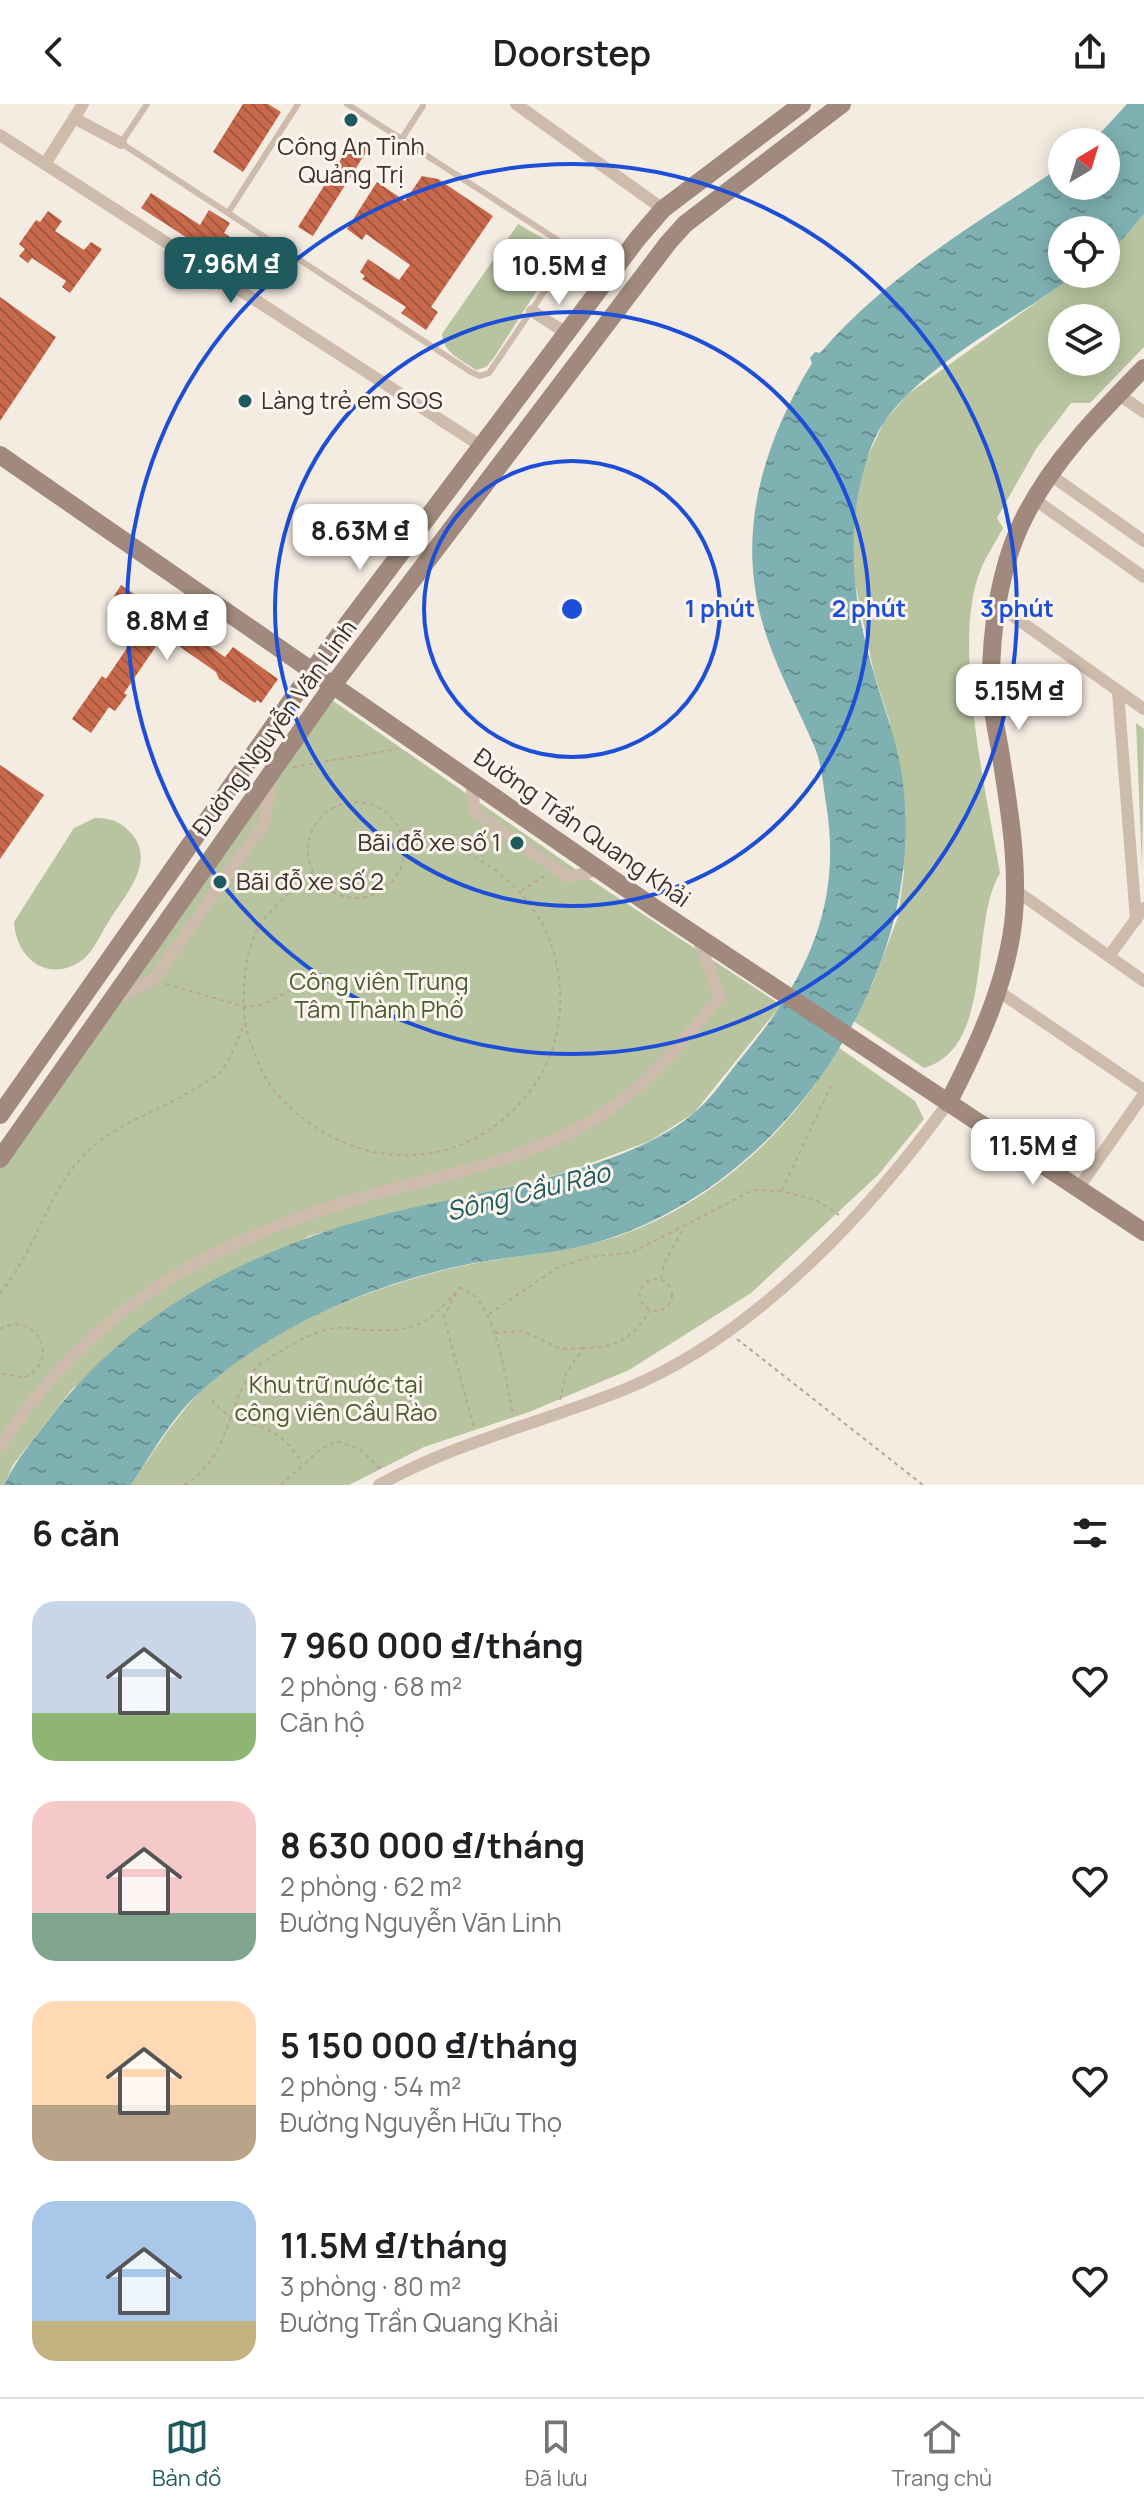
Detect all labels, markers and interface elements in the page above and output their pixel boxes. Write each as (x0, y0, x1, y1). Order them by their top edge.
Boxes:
text: Doorstep (493, 28, 651, 77)
icon: back (32, 30, 76, 74)
icon: share (1068, 30, 1112, 74)
marker: Công An Tỉnh Quảng Trị (342, 111, 360, 129)
north arrow (1048, 128, 1120, 200)
map controls (1048, 128, 1120, 376)
place label: Công An Tỉnh Quảng Trị (277, 129, 425, 190)
button: locate (1048, 216, 1120, 288)
pin: 7.96M ₫ (157, 237, 305, 305)
pin: 10.5M ₫ (485, 239, 633, 307)
text: 7.96M ₫ (182, 245, 280, 281)
text: 10.5M ₫ (511, 247, 607, 283)
button: layers (1048, 304, 1120, 376)
place label: Làng trẻ em SOS (261, 383, 443, 416)
marker: Làng trẻ em SOS (236, 392, 254, 410)
pin: 8.63M ₫ (286, 504, 434, 572)
text: 8.63M ₫ (311, 512, 409, 548)
text: 1 phút (685, 591, 755, 624)
text: 2 phút (832, 591, 906, 624)
text: 3 phút (980, 591, 1054, 624)
pin: 8.8M ₫ (102, 594, 232, 662)
centre of rings (558, 595, 586, 623)
text: 8.8M ₫ (125, 602, 209, 638)
street label: Đường Nguyễn Văn Linh (184, 612, 364, 842)
pin: 5.15M ₫ (945, 664, 1093, 732)
text: 5.15M ₫ (974, 672, 1064, 708)
street label: Đường Trần Quang Khải (468, 739, 698, 914)
place label: Bãi đỗ xe số 1 (357, 825, 501, 858)
marker: Bãi đỗ xe số 1 (508, 834, 526, 852)
place label: Bãi đỗ xe số 2 (236, 864, 384, 897)
marker: Bãi đỗ xe số 2 (211, 873, 229, 891)
park label: Công viên Trung Tâm Thành Phố (289, 964, 469, 1025)
pin: 11.5M ₫ (959, 1119, 1107, 1187)
text: 11.5M ₫ (989, 1127, 1077, 1163)
water label: Sông Cầu Rào (442, 1153, 615, 1229)
park label: Khu trữ nước tại công viên Cầu Rào (234, 1367, 438, 1428)
text: 6 căn (32, 1510, 120, 1556)
icon: filters (1068, 1511, 1112, 1555)
text: 7 960 000 ₫/tháng (280, 1622, 584, 1668)
icon: home (96, 1633, 192, 1729)
icon: heart (1068, 1659, 1112, 1703)
text: 2 phòng · 68 m² (280, 1668, 462, 1704)
text: Căn hộ (280, 1704, 365, 1740)
text: 8 630 000 ₫/tháng (280, 1822, 585, 1868)
icon: home (96, 1833, 192, 1929)
icon: heart (1068, 1859, 1112, 1903)
text: 2 phòng · 62 m² (280, 1868, 462, 1904)
text: Đường Nguyễn Văn Linh (280, 1904, 562, 1940)
text: 5 150 000 ₫/tháng (280, 2022, 578, 2068)
icon: home (96, 2033, 192, 2129)
icon: heart (1068, 2059, 1112, 2103)
text: 2 phòng · 54 m² (280, 2068, 461, 2104)
text: Đường Nguyễn Hữu Thọ (280, 2104, 562, 2140)
text: 11.5M ₫/tháng (280, 2222, 508, 2268)
icon: home (96, 2233, 192, 2329)
icon: heart (1068, 2259, 1112, 2303)
text: 3 phòng · 80 m² (280, 2268, 462, 2304)
text: Đường Trần Quang Khải (280, 2304, 559, 2340)
tab: Bản đồ (152, 2415, 221, 2493)
tab: Đã lưu (525, 2415, 588, 2493)
tab: Trang chủ (892, 2415, 992, 2493)

